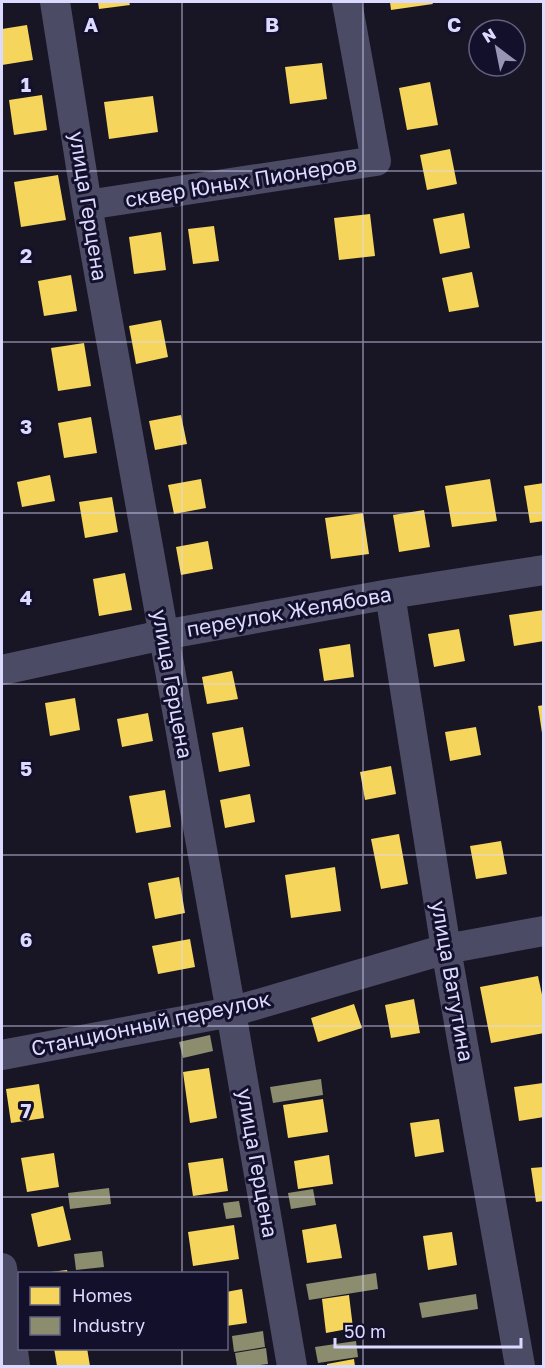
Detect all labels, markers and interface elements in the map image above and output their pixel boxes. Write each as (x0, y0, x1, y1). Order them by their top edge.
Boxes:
text: A (84, 12, 98, 36)
text: B (265, 12, 279, 36)
text: C (447, 12, 461, 36)
north arrow (467, 18, 527, 78)
text: N (479, 24, 500, 47)
text: 1 (21, 72, 31, 96)
street label: улица Герцена (64, 129, 114, 283)
street label: сквер Юных Пионеров (123, 150, 359, 212)
text: 2 (20, 243, 32, 267)
text: 3 (20, 414, 32, 438)
street label: переулок Желябова (184, 580, 393, 642)
text: 4 (20, 585, 32, 609)
street label: улица Герцена (147, 607, 199, 761)
text: 5 (20, 756, 32, 780)
street label: улица Ватутина (426, 898, 480, 1063)
text: 6 (20, 927, 32, 951)
street label: Станционный переулок (29, 985, 273, 1061)
street label: улица Герцена (232, 1086, 284, 1240)
text: 7 (21, 1098, 32, 1122)
legend (18, 1272, 228, 1350)
text: Homes (72, 1284, 132, 1306)
scale bar (335, 1311, 521, 1349)
text: Industry (72, 1314, 145, 1336)
text: 50 m (344, 1320, 386, 1342)

